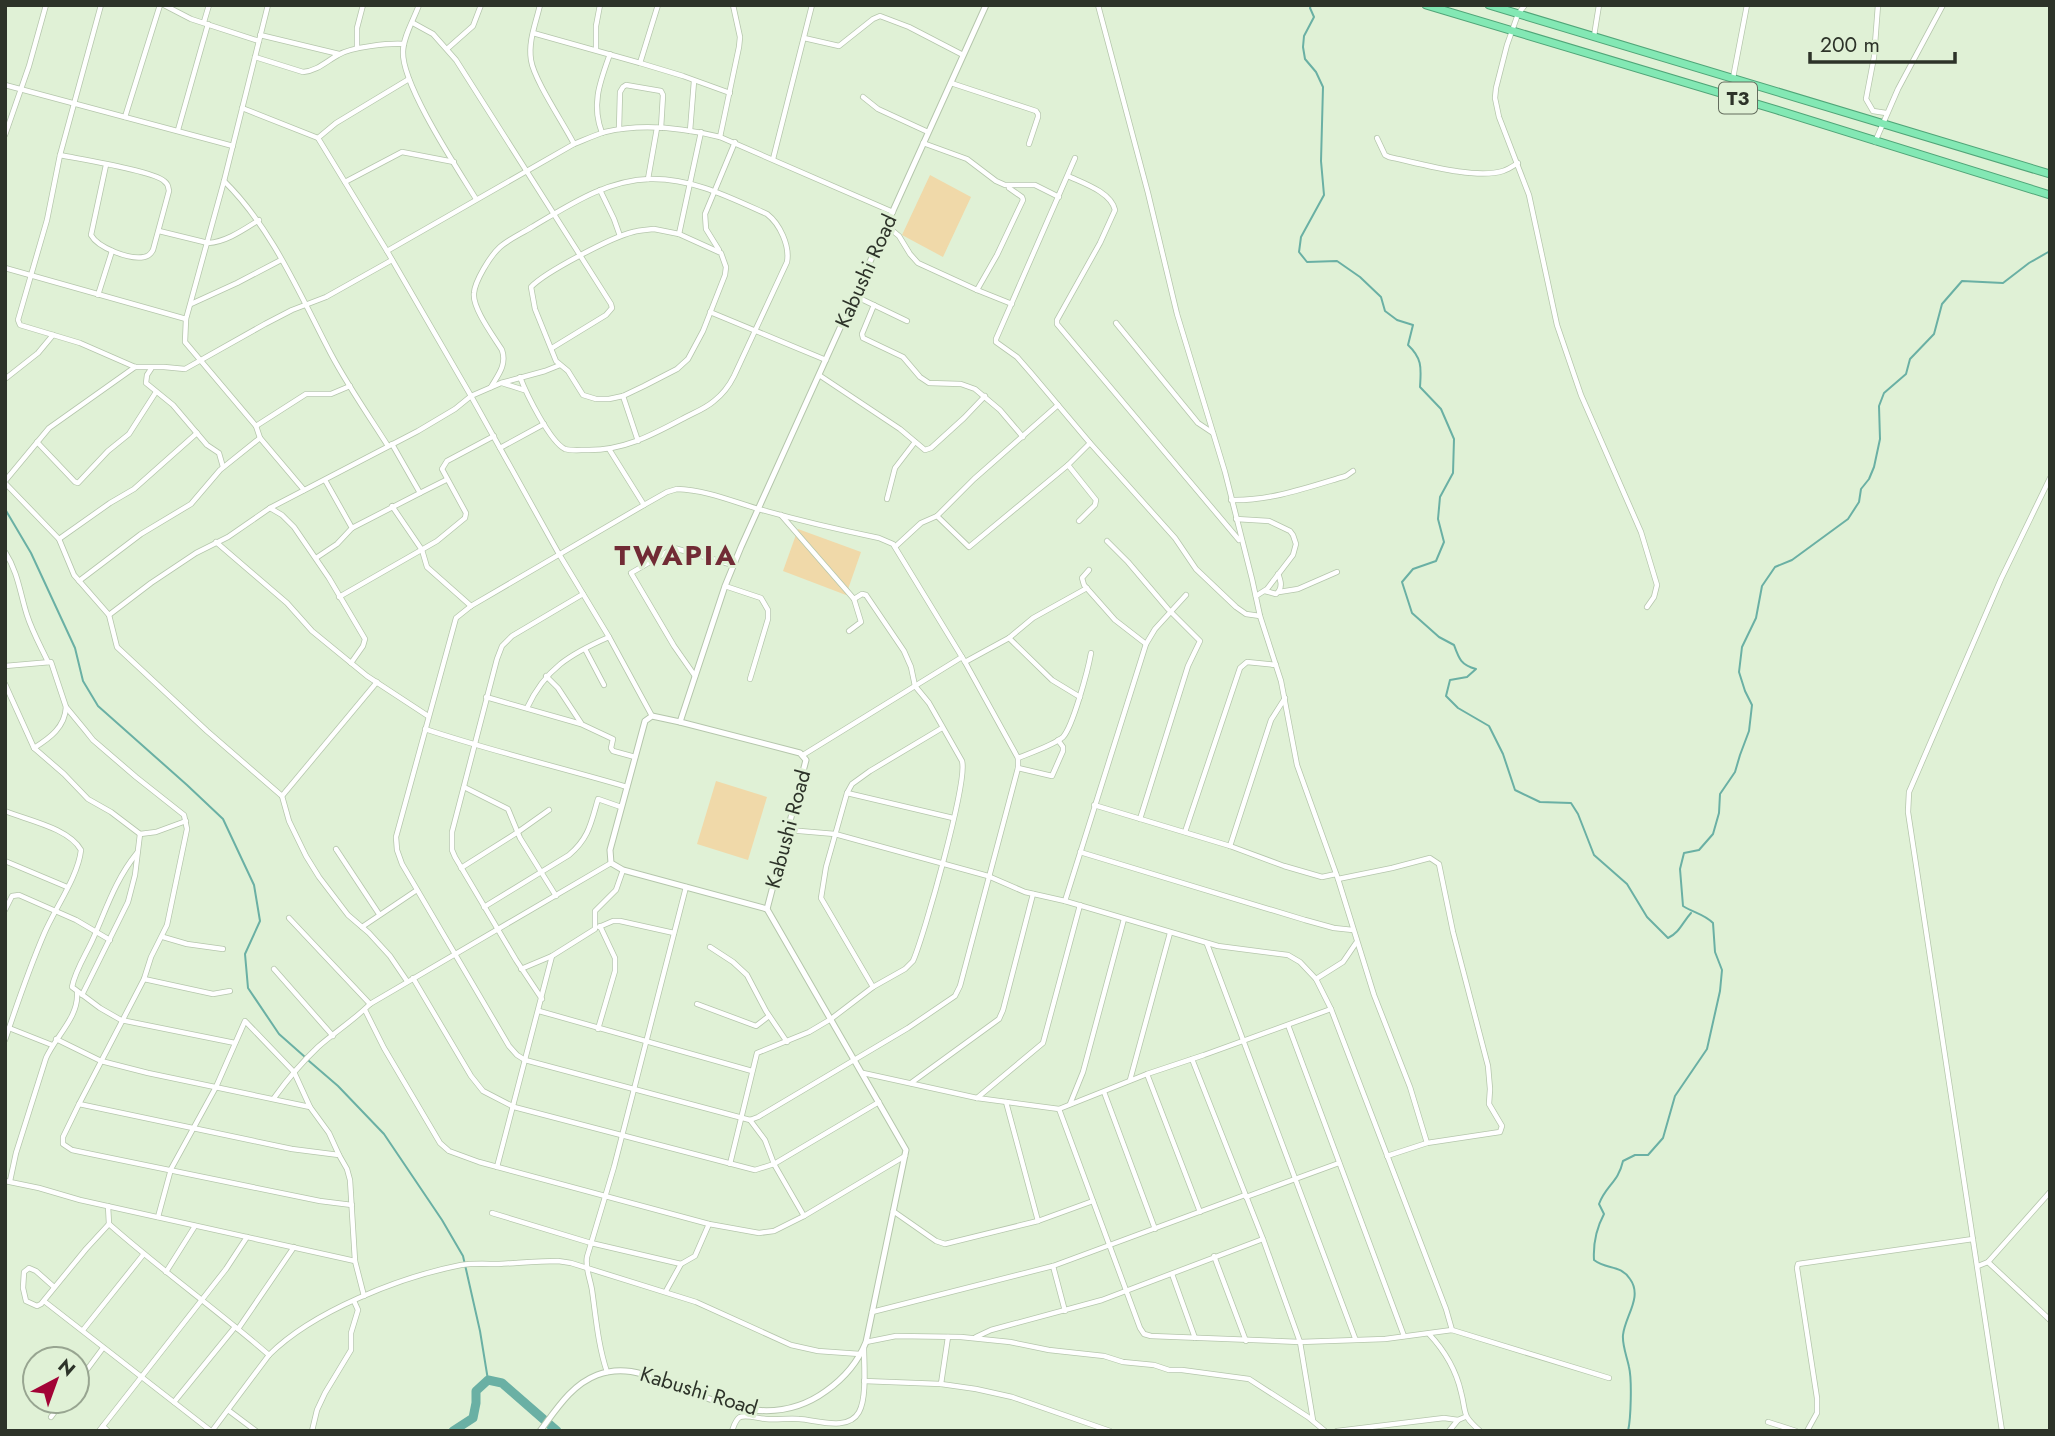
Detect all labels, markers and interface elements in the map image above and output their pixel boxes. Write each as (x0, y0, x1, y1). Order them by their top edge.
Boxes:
scale bar (1810, 21, 1955, 65)
text: 200 m (1820, 30, 1880, 60)
road number: T3 (1719, 82, 1757, 114)
street label: Kabushi Road (828, 209, 904, 333)
district label: TWAPIA (614, 535, 738, 576)
street label: Kabushi Road (758, 766, 818, 892)
north arrow (21, 1345, 91, 1415)
text: N (52, 1352, 81, 1383)
street label: Kabushi Road (637, 1359, 761, 1423)

